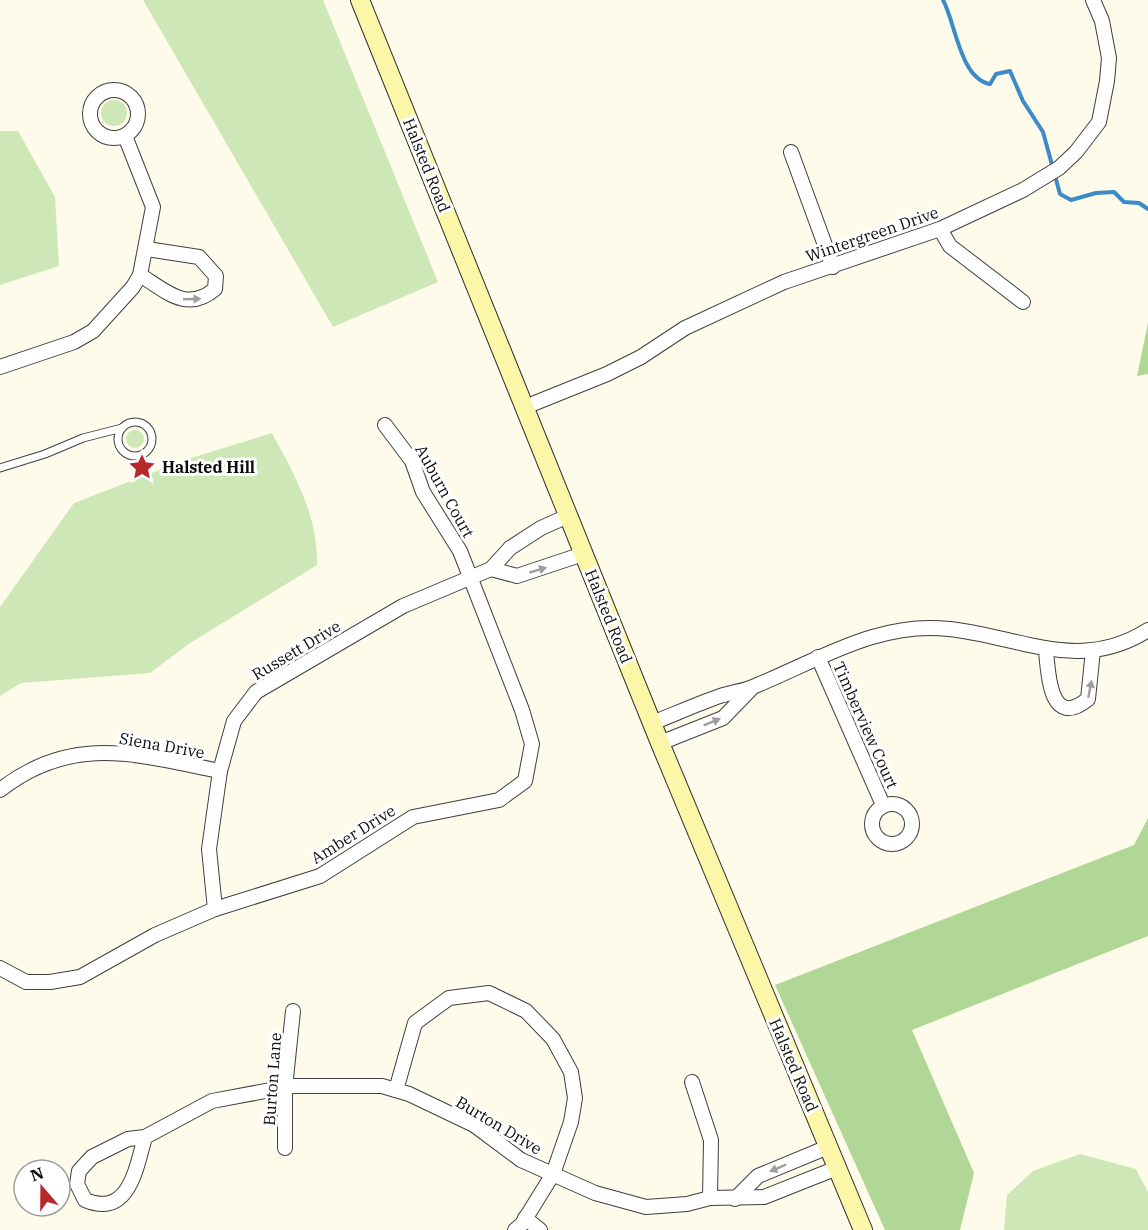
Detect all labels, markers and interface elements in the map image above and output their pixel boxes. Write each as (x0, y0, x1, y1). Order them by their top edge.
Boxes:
street label: Halsted Road (399, 115, 455, 215)
street label: Wintergreen Drive (803, 202, 941, 266)
one-way arrow (183, 294, 202, 304)
street label: Auburn Court (411, 441, 479, 541)
place icon: Halsted Hill (127, 452, 157, 482)
place label: Halsted Hill (162, 457, 255, 477)
one-way arrow (529, 565, 547, 574)
street label: Halsted Road (581, 566, 637, 666)
street label: Russett Drive (248, 616, 344, 684)
street label: Timberview Court (829, 658, 903, 792)
one-way arrow (1086, 679, 1095, 698)
one-way arrow (703, 717, 721, 727)
street label: Siena Drive (118, 728, 206, 762)
street label: Amber Drive (307, 800, 399, 868)
street label: Halsted Road (765, 1015, 823, 1115)
street label: Burton Lane (259, 1032, 285, 1126)
street label: Burton Drive (452, 1092, 546, 1158)
north arrow (12, 1158, 72, 1218)
text: N (28, 1162, 46, 1185)
one-way arrow (769, 1163, 787, 1173)

